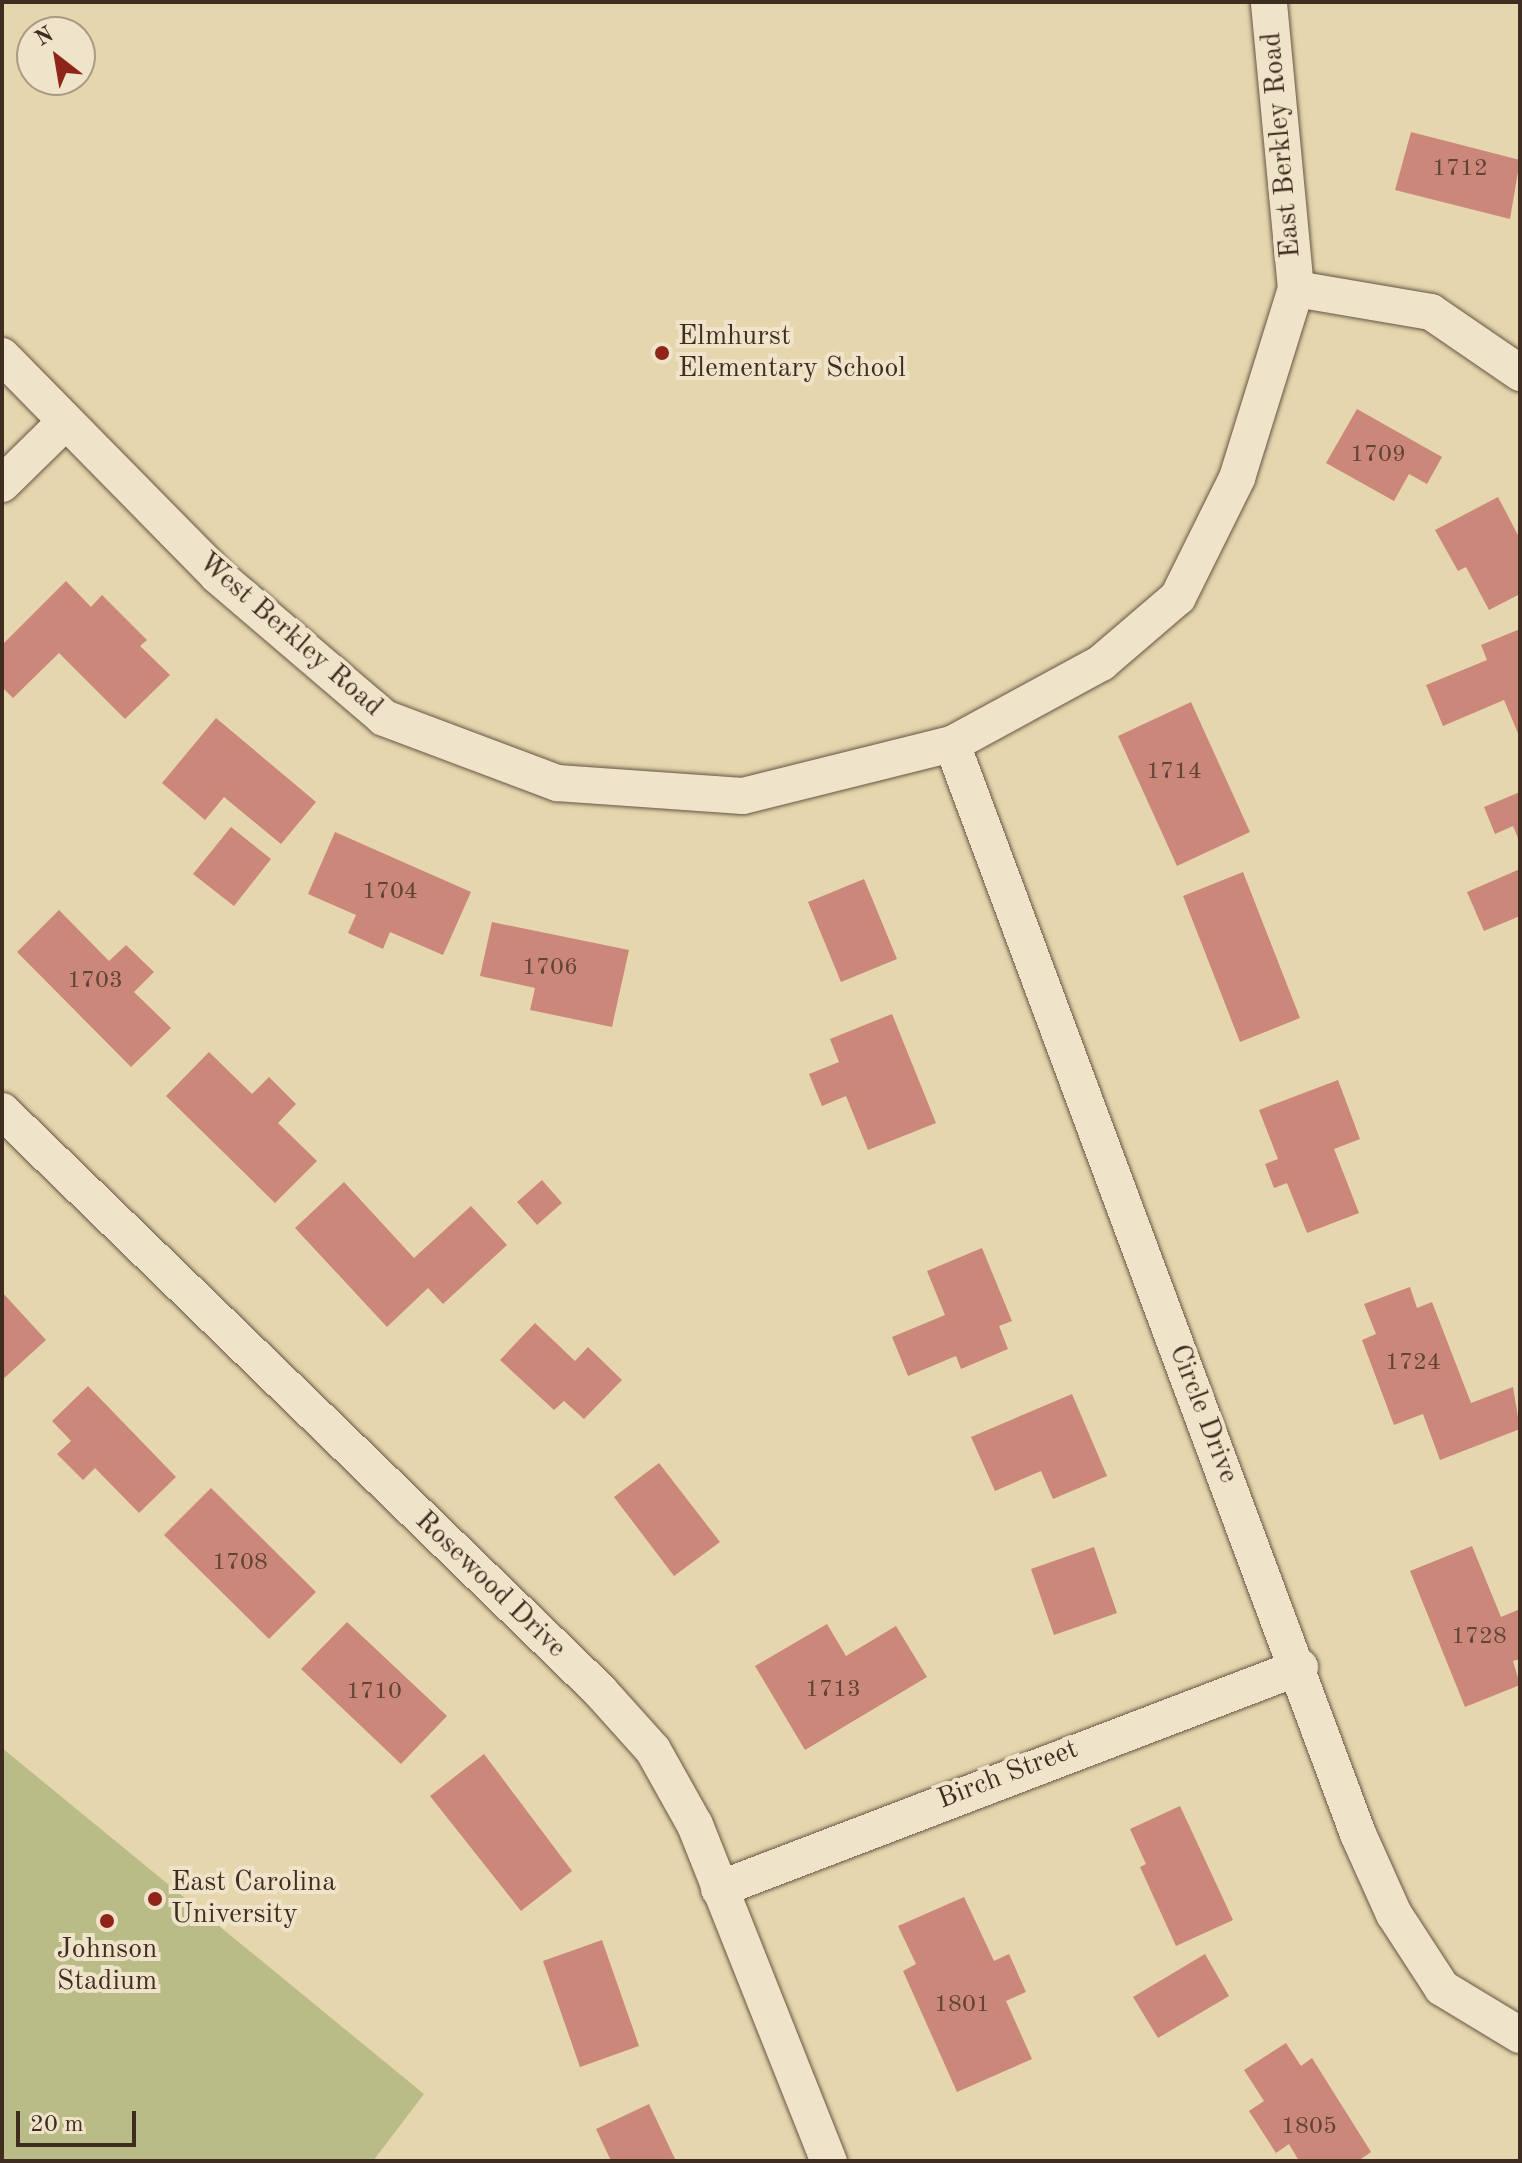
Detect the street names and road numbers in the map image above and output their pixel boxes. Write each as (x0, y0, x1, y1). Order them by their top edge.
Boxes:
street label: East Berkley Road (1255, 31, 1309, 259)
street label: West Berkley Road (191, 546, 389, 724)
street label: Circle Drive (1161, 1340, 1245, 1488)
street label: Rosewood Drive (408, 1505, 572, 1665)
street label: Birch Street (933, 1733, 1083, 1817)

